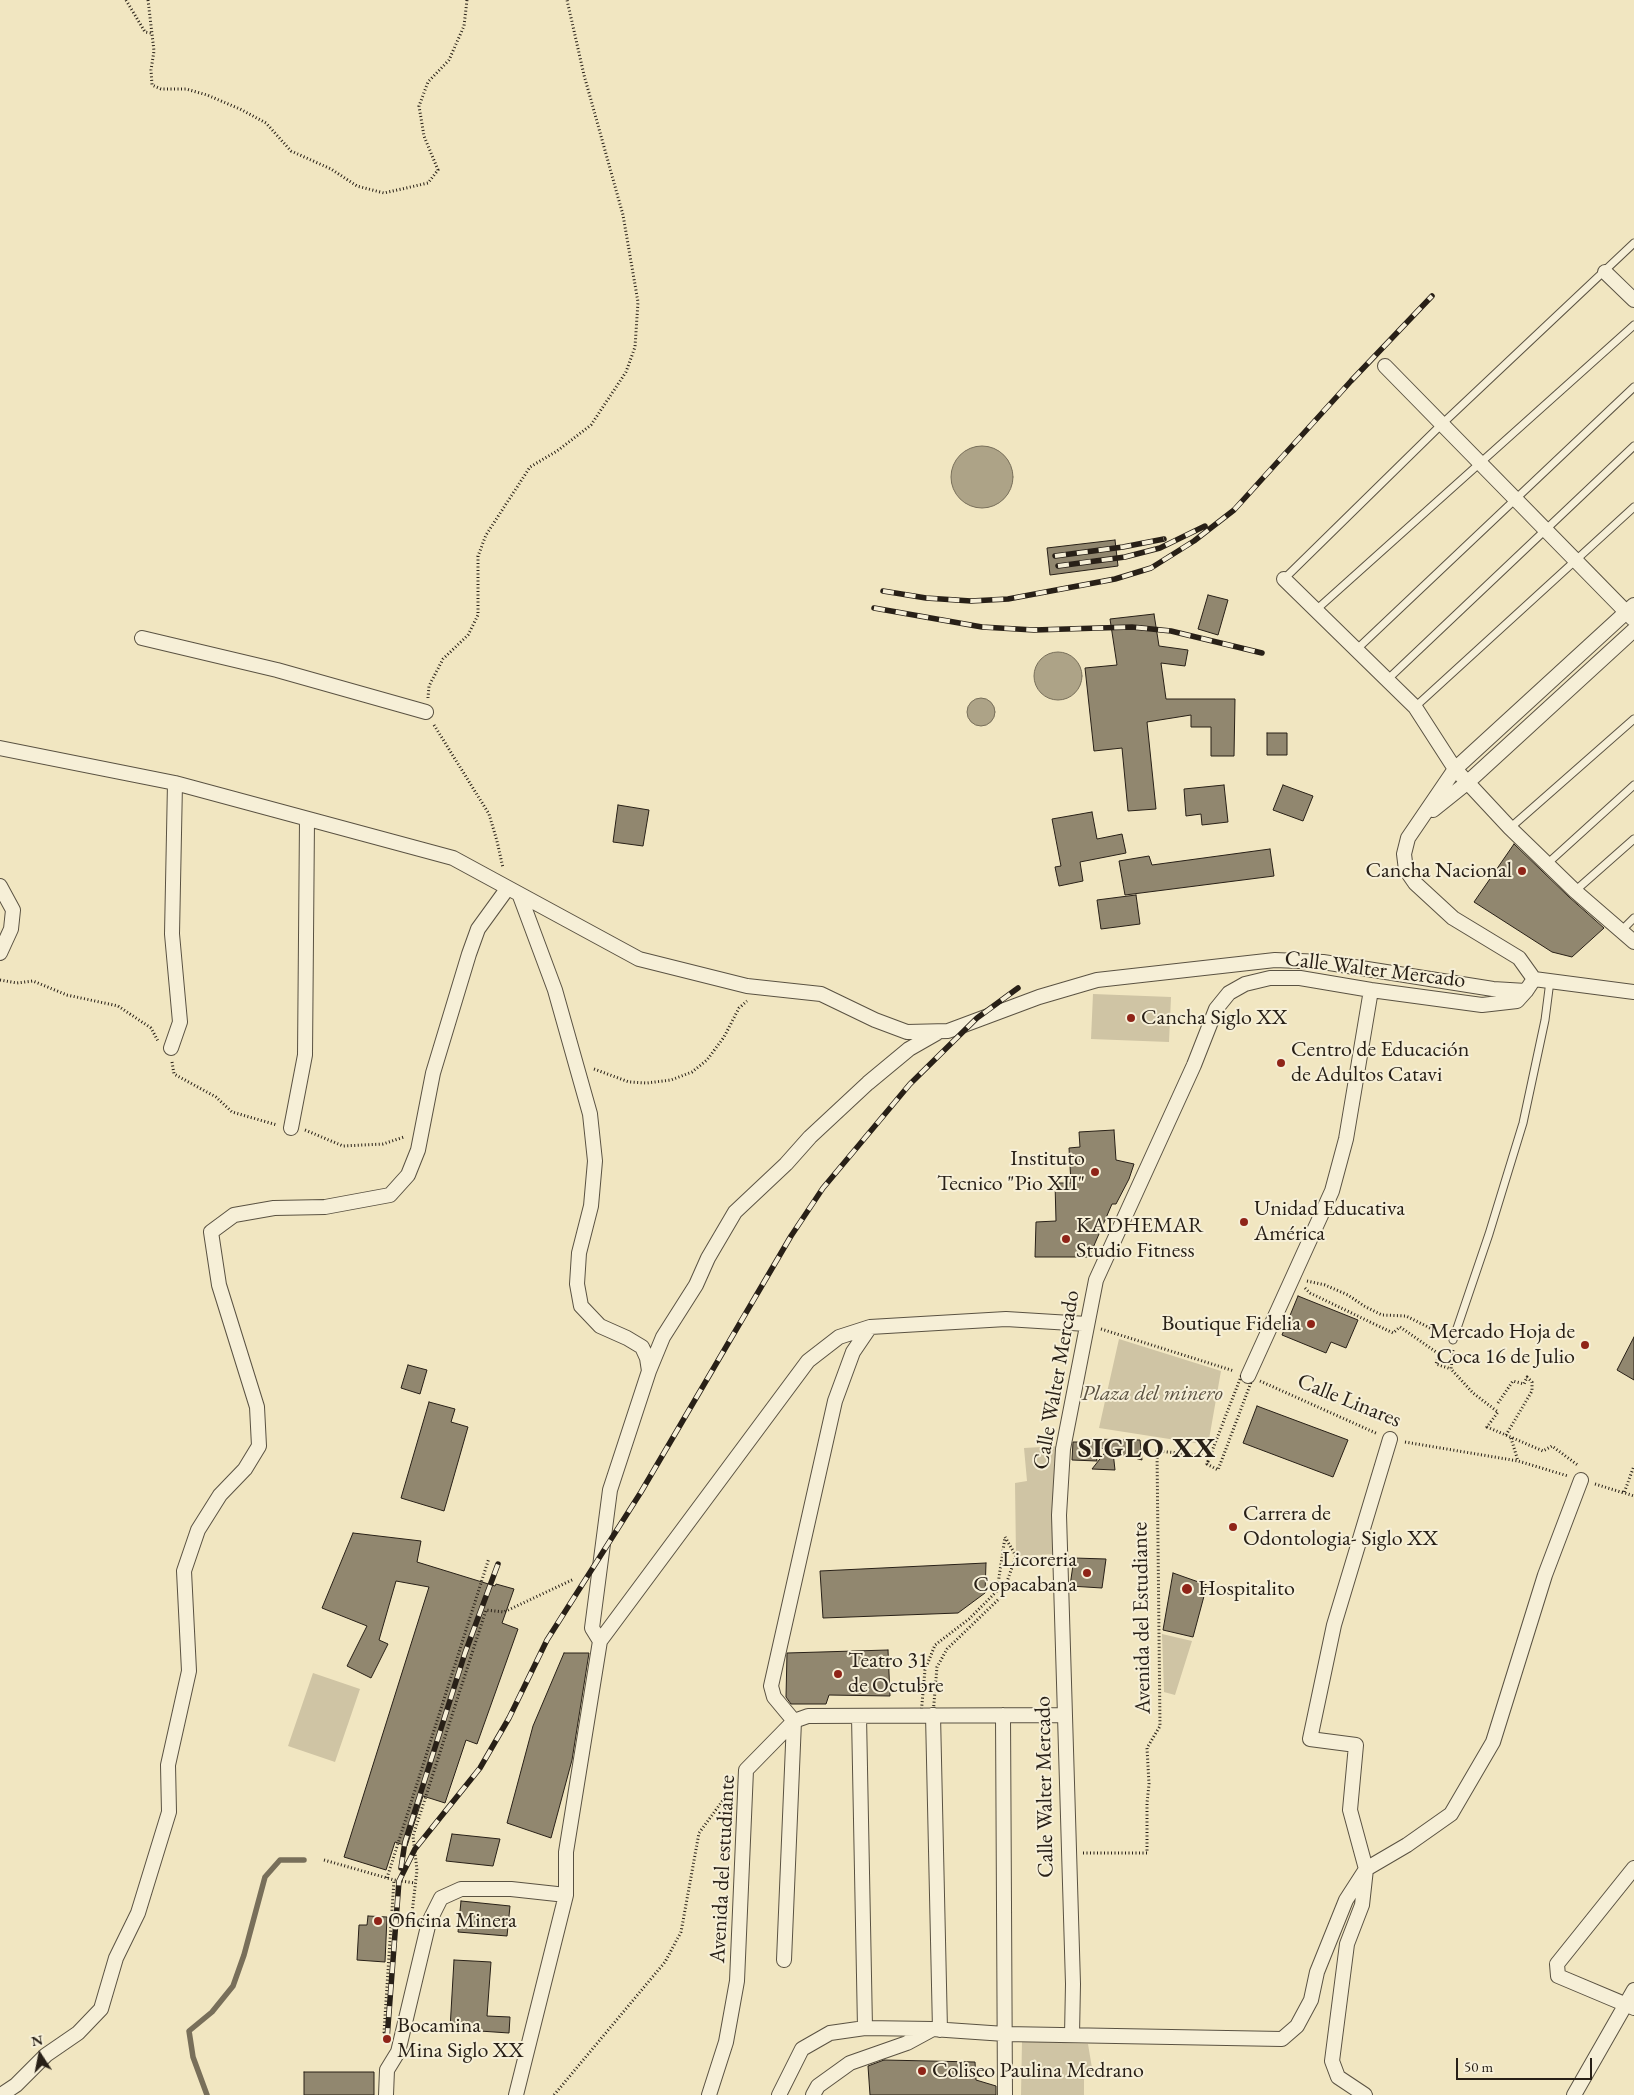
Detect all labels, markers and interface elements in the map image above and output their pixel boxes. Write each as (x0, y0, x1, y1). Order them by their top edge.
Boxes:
place label: Cancha Nacional (1365, 858, 1512, 884)
marker: Cancha Nacional (1516, 865, 1528, 877)
street label: Calle Walter Mercado (1283, 946, 1467, 994)
place label: Cancha Siglo XX (1141, 1005, 1287, 1031)
marker: Cancha Siglo XX (1125, 1012, 1137, 1024)
place label: Centro de Educación de Adultos Catavi (1291, 1037, 1469, 1088)
marker: Centro de Educación de Adultos Catavi (1275, 1057, 1287, 1069)
place label: Instituto Tecnico "Pio XII" (937, 1146, 1085, 1198)
marker: Instituto Tecnico "Pio XII" (1089, 1166, 1101, 1178)
place label: Unidad Educativa América (1254, 1196, 1405, 1248)
place label: KADHEMAR Studio Fitness (1076, 1213, 1204, 1264)
marker: Unidad Educativa América (1238, 1216, 1250, 1228)
marker: KADHEMAR Studio Fitness (1060, 1233, 1072, 1245)
street label: Calle Walter Mercado (1028, 1288, 1086, 1472)
place label: Boutique Fidelia (1161, 1311, 1301, 1337)
marker: Boutique Fidelia (1305, 1318, 1317, 1330)
place label: Mercado Hoja de Coca 16 de Julio (1429, 1319, 1575, 1370)
marker: Mercado Hoja de Coca 16 de Julio (1579, 1339, 1591, 1351)
street label: Calle Linares (1293, 1368, 1405, 1434)
park label: Plaza del minero (1081, 1381, 1223, 1407)
district label: SIGLO XX (1077, 1432, 1217, 1466)
place label: Carrera de Odontologia- Siglo XX (1243, 1501, 1438, 1552)
marker: Carrera de Odontologia- Siglo XX (1227, 1521, 1239, 1533)
street label: Avenida del Estudiante (1127, 1522, 1157, 1714)
place label: Licoreria Copacabana (973, 1547, 1077, 1598)
marker: Licoreria Copacabana (1081, 1567, 1093, 1579)
place label: Hospitalito (1198, 1576, 1295, 1602)
marker: Hospitalito (1180, 1582, 1194, 1596)
place label: Teatro 31 de Octubre (848, 1648, 944, 1700)
marker: Teatro 31 de Octubre (832, 1668, 844, 1680)
street label: Calle Walter Mercado (1030, 1696, 1060, 1878)
street label: Avenida del estudiante (705, 1774, 741, 1964)
place label: Oficina Minera (388, 1908, 517, 1934)
marker: Oficina Minera (372, 1915, 384, 1927)
place label: Bocamina Mina Siglo XX (397, 2013, 524, 2064)
north arrow (15, 2030, 65, 2080)
text: N (30, 2030, 44, 2050)
marker: Bocamina Mina Siglo XX (381, 2033, 393, 2045)
scale bar (1459, 2048, 1595, 2080)
text: 50 m (1464, 2057, 1493, 2076)
place label: Coliseo Paulina Medrano (932, 2058, 1144, 2084)
marker: Coliseo Paulina Medrano (916, 2065, 928, 2077)

